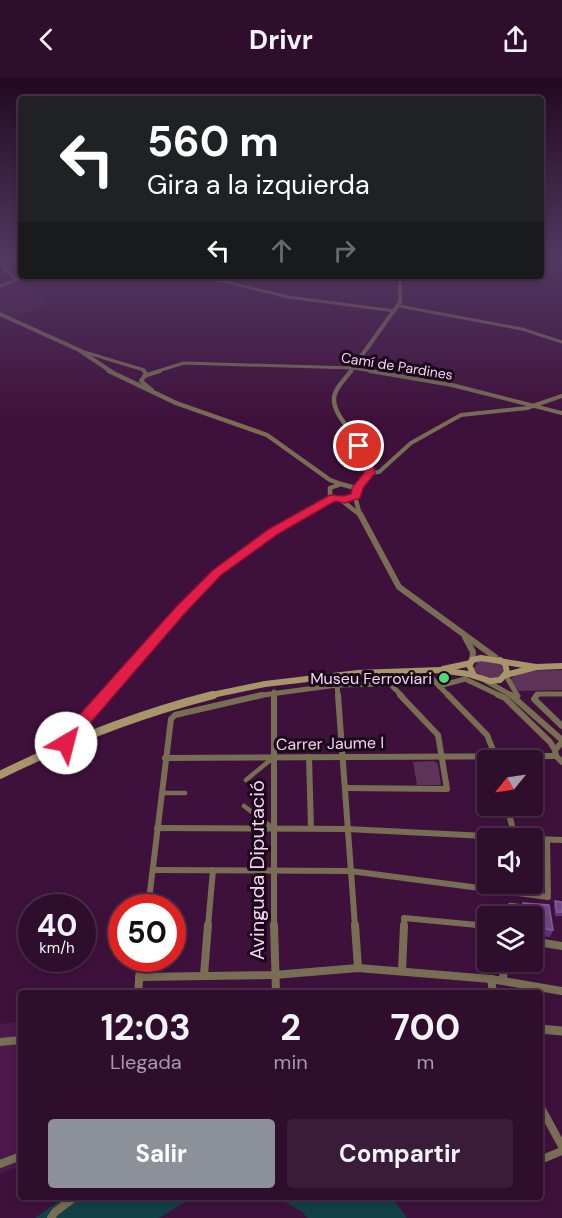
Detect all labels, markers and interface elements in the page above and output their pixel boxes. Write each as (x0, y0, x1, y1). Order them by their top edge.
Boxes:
text: Drivr (249, 22, 313, 57)
icon: back (30, 23, 63, 56)
icon: share (499, 23, 532, 56)
text: 560 m (147, 114, 279, 169)
icon: left (48, 120, 126, 198)
text: Gira a la izquierda (147, 167, 370, 202)
icon: left (202, 234, 235, 267)
icon: ahead (265, 234, 298, 267)
icon: right (328, 234, 361, 267)
street label: Camí de Pardines (340, 348, 454, 384)
pin (333, 420, 384, 471)
icon: arrive (342, 429, 375, 462)
place label: Museu Ferroviari (310, 668, 432, 689)
marker: Museu Ferroviari (437, 671, 451, 685)
position arrow (34, 711, 98, 775)
street label: Carrer Jaume I (276, 732, 384, 755)
north arrow (477, 750, 543, 816)
map controls (477, 750, 543, 972)
street label: Avinguda Diputació (244, 780, 270, 960)
button: sound (477, 828, 543, 894)
speed limit sign: 50 (108, 894, 186, 972)
text: 40 (37, 906, 77, 945)
button: layers (477, 906, 543, 972)
text: km/h (39, 938, 75, 958)
text: 12:03 (101, 1004, 191, 1051)
text: 2 (280, 1004, 301, 1051)
text: 700 (390, 1004, 460, 1051)
text: Llegada (110, 1049, 182, 1075)
text: min (274, 1049, 308, 1075)
text: m (416, 1049, 434, 1075)
button: Salir (48, 1119, 275, 1188)
button: Compartir (287, 1119, 513, 1188)

